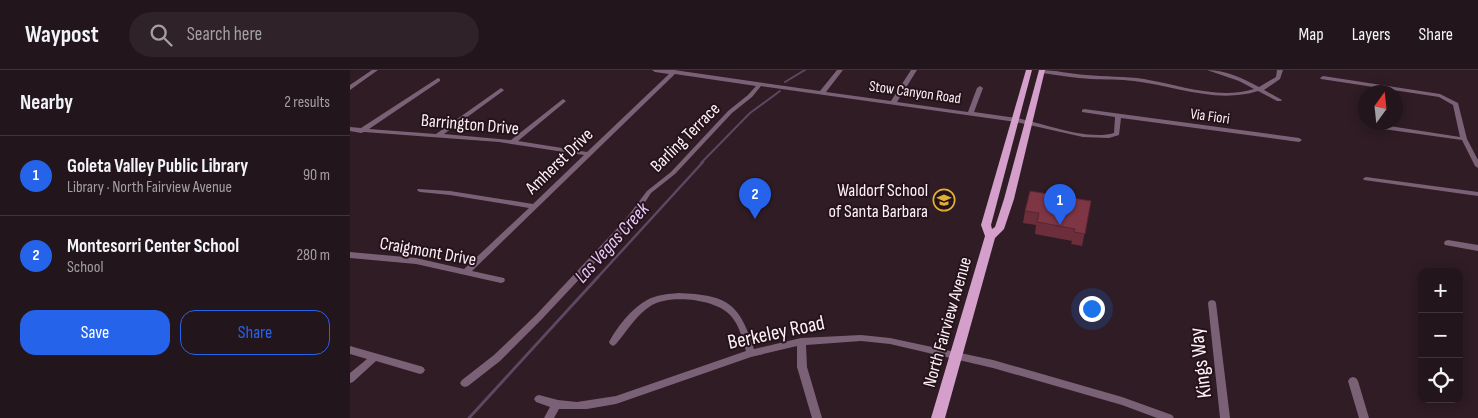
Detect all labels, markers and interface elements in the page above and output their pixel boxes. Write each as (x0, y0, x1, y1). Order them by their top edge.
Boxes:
search box (129, 12, 479, 57)
text: Waypost (25, 20, 99, 49)
icon: search (147, 21, 175, 49)
text: Search here (187, 23, 262, 46)
text: Map (1299, 24, 1324, 45)
text: Layers (1352, 24, 1391, 45)
text: Share (1419, 24, 1453, 45)
street label: Stow Canyon Road (868, 77, 962, 108)
north arrow (1358, 85, 1403, 130)
text: Nearby (20, 90, 73, 115)
text: 2 results (284, 93, 330, 112)
street label: Barling Terrace (646, 98, 724, 176)
street label: Via Fiori (1189, 104, 1231, 129)
street label: Barrington Drive (420, 110, 520, 139)
street label: Amherst Drive (521, 124, 597, 199)
text: Goleta Valley Public Library (67, 155, 248, 178)
text: 1 (33, 166, 39, 185)
text: 90 m (303, 166, 330, 185)
text: Library · North Fairview Avenue (67, 178, 232, 197)
pin: 2 (739, 178, 771, 219)
place label: Waldorf School of Santa Barbara (829, 180, 928, 222)
pin: 1 (1044, 184, 1076, 225)
school or university icon: Waldorf School of Santa Barbara (932, 188, 956, 212)
water label: Las Vegas Creek (570, 197, 655, 288)
street label: Craigmont Drive (378, 233, 478, 270)
text: Montesorri Center School (67, 235, 239, 258)
text: 2 (32, 246, 40, 265)
text: 280 m (296, 246, 330, 265)
street label: North Fairview Avenue (919, 255, 976, 390)
text: School (67, 258, 103, 277)
map controls (1418, 268, 1463, 403)
button: + (1418, 268, 1463, 313)
your location (1079, 296, 1105, 322)
button: Save (20, 310, 170, 355)
button: Share (180, 310, 330, 355)
street label: Berkeley Road (725, 310, 827, 355)
button: − (1418, 313, 1463, 358)
street label: Kings Way (1184, 326, 1217, 400)
button: locate (1418, 358, 1463, 403)

